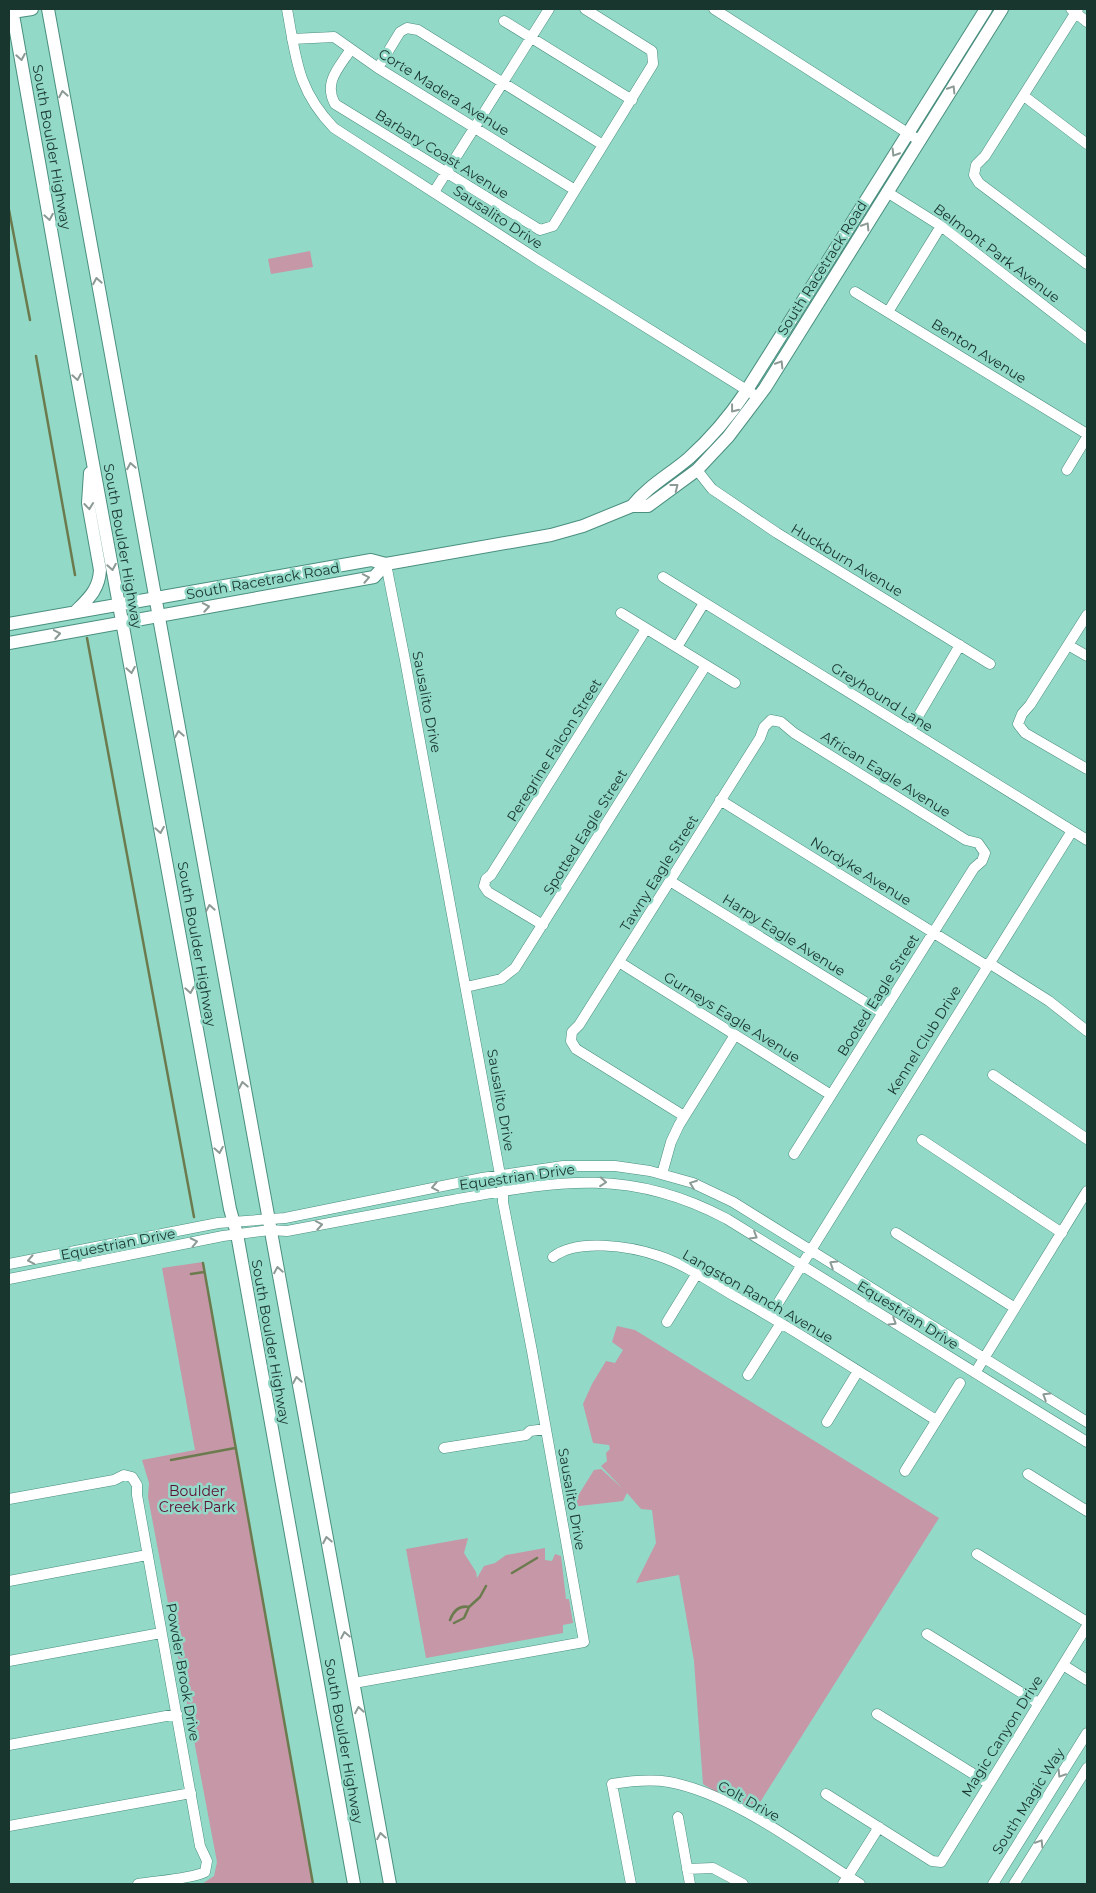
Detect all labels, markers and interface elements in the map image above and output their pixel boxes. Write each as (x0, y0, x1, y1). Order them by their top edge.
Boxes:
street label: Corte Madera Avenue (375, 44, 513, 140)
one-way arrow (15, 52, 25, 61)
street label: South Boulder Highway (29, 63, 75, 231)
one-way arrow (946, 85, 956, 94)
one-way arrow (59, 90, 69, 98)
street label: Barbary Coast Avenue (372, 105, 512, 203)
one-way arrow (892, 148, 901, 157)
street label: Sausalito Drive (450, 181, 546, 253)
street label: South Racetrack Road (773, 197, 871, 339)
street label: Belmont Park Avenue (930, 200, 1064, 306)
one-way arrow (43, 212, 53, 221)
one-way arrow (860, 223, 869, 232)
one-way arrow (93, 276, 103, 285)
street label: Benton Avenue (928, 315, 1030, 387)
one-way arrow (774, 361, 784, 370)
one-way arrow (71, 372, 82, 381)
one-way arrow (731, 403, 739, 412)
street label: South Boulder Highway (100, 462, 146, 630)
one-way arrow (126, 462, 137, 471)
one-way arrow (669, 484, 678, 492)
one-way arrow (83, 502, 94, 510)
street label: Huckburn Avenue (788, 520, 906, 600)
street label: South Racetrack Road (185, 559, 341, 603)
one-way arrow (107, 562, 117, 571)
one-way arrow (361, 573, 370, 584)
one-way arrow (201, 602, 210, 613)
one-way arrow (52, 630, 61, 640)
street label: Sausalito Drive (408, 650, 446, 754)
street label: Greyhound Lane (828, 658, 936, 736)
one-way arrow (126, 666, 136, 675)
street label: Peregrine Falcon Street (503, 675, 606, 825)
street label: African Eagle Avenue (818, 727, 954, 821)
one-way arrow (175, 730, 185, 738)
street label: Spotted Eagle Street (539, 766, 631, 898)
street label: Tawny Eagle Street (616, 811, 702, 935)
one-way arrow (155, 826, 165, 835)
street label: Nordyke Avenue (807, 833, 915, 909)
street label: South Boulder Highway (174, 860, 220, 1028)
street label: Harpy Eagle Avenue (719, 890, 849, 980)
one-way arrow (206, 903, 216, 912)
street label: Booted Eagle Street (833, 930, 923, 1059)
street label: Gurneys Eagle Avenue (660, 968, 804, 1066)
street label: Kennel Club Drive (883, 982, 965, 1098)
one-way arrow (184, 986, 194, 995)
street label: Sausalito Drive (483, 1048, 519, 1152)
one-way arrow (239, 1080, 249, 1089)
one-way arrow (214, 1146, 224, 1154)
street label: Equestrian Drive (458, 1160, 576, 1194)
one-way arrow (600, 1176, 608, 1187)
one-way arrow (689, 1180, 697, 1190)
one-way arrow (431, 1182, 439, 1192)
one-way arrow (314, 1220, 323, 1230)
street label: Equestrian Drive (59, 1224, 177, 1264)
one-way arrow (749, 1230, 758, 1240)
one-way arrow (189, 1237, 198, 1248)
street label: Langston Ranch Avenue (679, 1245, 837, 1347)
one-way arrow (27, 1254, 36, 1264)
street label: South Boulder Highway (248, 1258, 294, 1426)
one-way arrow (830, 1261, 839, 1270)
one-way arrow (273, 1265, 283, 1274)
street label: Equestrian Drive (854, 1277, 962, 1353)
one-way arrow (887, 1315, 896, 1325)
one-way arrow (293, 1375, 303, 1384)
one-way arrow (1042, 1393, 1051, 1402)
street label: Sausalito Drive (554, 1447, 590, 1551)
park label: Boulder Creek Park (159, 1482, 236, 1516)
one-way arrow (322, 1535, 333, 1544)
street label: Powder Brook Drive (162, 1601, 204, 1743)
one-way arrow (340, 1631, 351, 1640)
street label: South Boulder Highway (321, 1657, 367, 1825)
street label: Magic Canyon Drive (957, 1672, 1047, 1800)
one-way arrow (354, 1706, 364, 1714)
street label: South Magic Way (988, 1744, 1068, 1858)
one-way arrow (1058, 1769, 1068, 1778)
street label: Colt Drive (715, 1777, 783, 1825)
one-way arrow (377, 1832, 387, 1841)
one-way arrow (1034, 1839, 1043, 1849)

